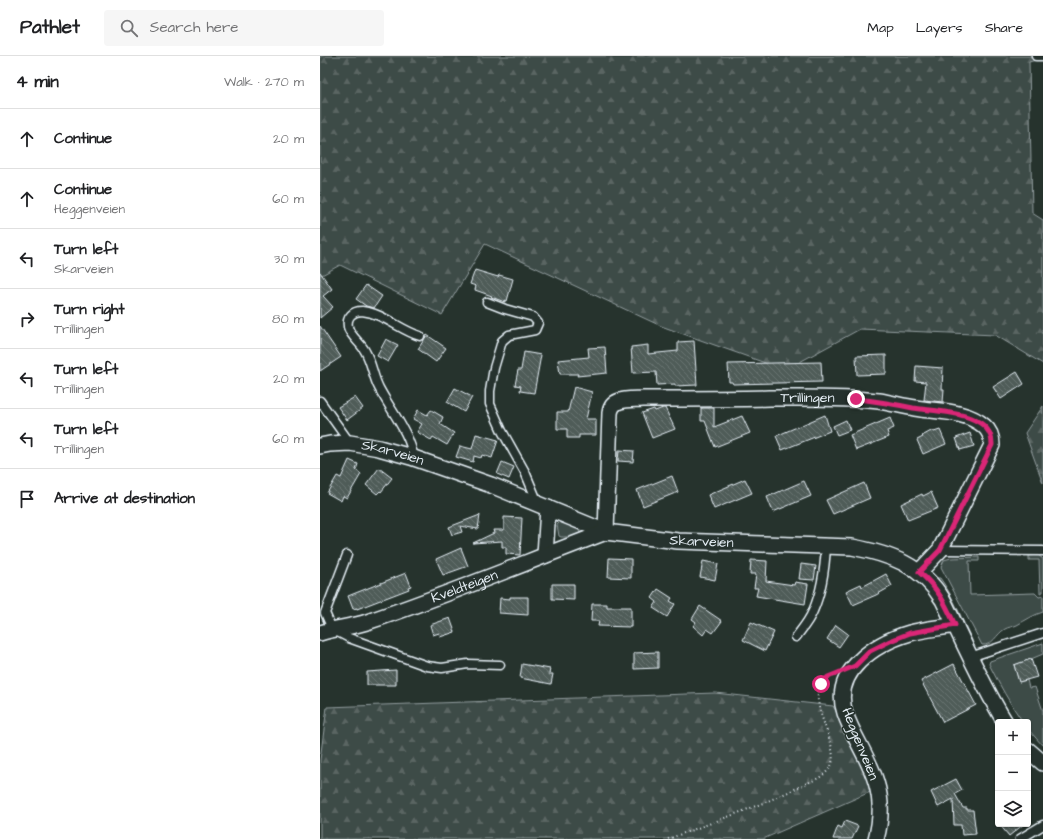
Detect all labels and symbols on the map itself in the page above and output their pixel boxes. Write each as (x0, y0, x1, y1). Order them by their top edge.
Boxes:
street label: Trillingen (780, 388, 835, 408)
route end (847, 390, 865, 408)
street label: Skarveien (360, 435, 427, 471)
street label: Skarveien (668, 530, 734, 553)
street label: Kveldteigen (428, 565, 501, 608)
route start (812, 675, 830, 693)
street label: Heggenveien (836, 705, 884, 783)

